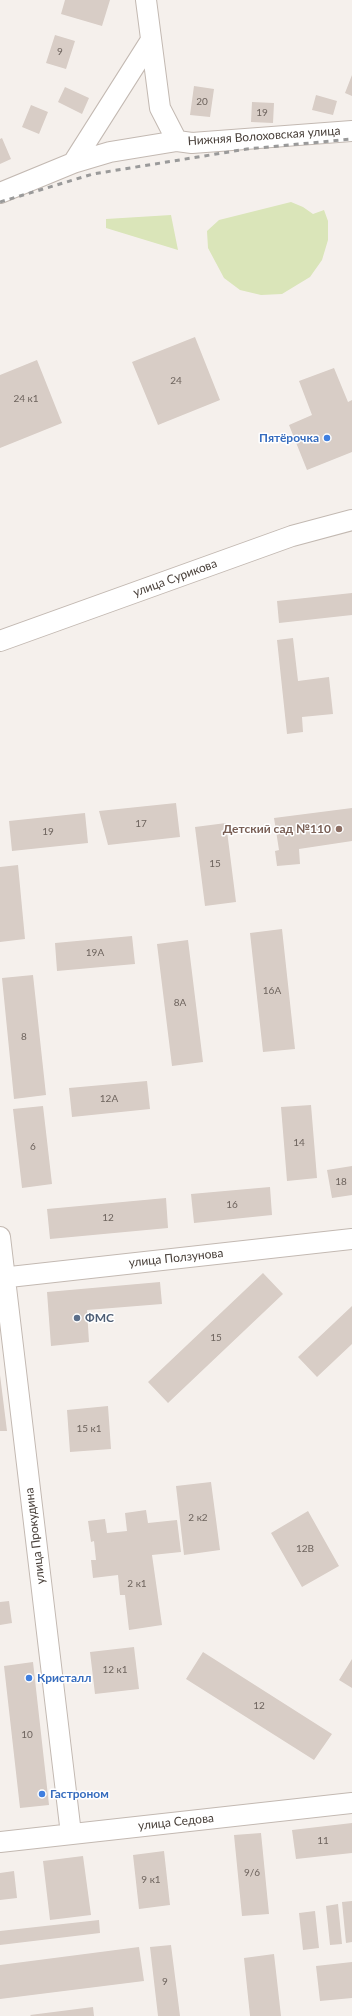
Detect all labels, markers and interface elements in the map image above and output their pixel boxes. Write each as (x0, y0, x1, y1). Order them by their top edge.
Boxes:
house number: 9 (57, 46, 63, 58)
house number: 20 (196, 96, 208, 108)
house number: 19 (256, 107, 268, 119)
street label: Нижняя Волоховская улица (187, 123, 341, 149)
house number: 24 (170, 375, 182, 387)
house number: 24 к1 (13, 393, 39, 405)
place label: Пятёрочка (259, 431, 319, 445)
marker: Пятёрочка (322, 433, 332, 443)
street label: улица Сурикова (131, 556, 219, 600)
house number: 17 (135, 818, 147, 830)
place label: Детский сад №110 (223, 822, 331, 836)
marker: Детский сад №110 (334, 824, 344, 834)
house number: 19 (42, 826, 54, 838)
house number: 15 (209, 858, 221, 870)
house number: 19А (86, 947, 104, 959)
house number: 16А (263, 985, 281, 997)
house number: 8А (174, 997, 186, 1009)
house number: 8 (21, 1031, 27, 1043)
house number: 12А (100, 1093, 118, 1105)
house number: 14 (293, 1137, 305, 1149)
house number: 6 (30, 1141, 36, 1153)
house number: 18 (335, 1176, 347, 1188)
house number: 16 (226, 1199, 238, 1211)
house number: 12 (102, 1212, 114, 1224)
street label: улица Ползунова (128, 1246, 224, 1270)
place label: ФМС (85, 1311, 114, 1325)
marker: ФМС (72, 1313, 82, 1323)
house number: 15 (210, 1332, 222, 1344)
house number: 15 к1 (76, 1423, 102, 1435)
street label: улица Прокудина (22, 1487, 48, 1585)
house number: 2 к2 (188, 1512, 208, 1524)
house number: 12В (296, 1543, 314, 1555)
house number: 2 к1 (127, 1578, 147, 1590)
house number: 12 к1 (102, 1664, 128, 1676)
place label: Кристалл (37, 1671, 91, 1685)
marker: Кристалл (24, 1673, 34, 1683)
house number: 12 (253, 1700, 265, 1712)
house number: 10 (21, 1729, 33, 1741)
place label: Гастроном (50, 1787, 109, 1801)
marker: Гастроном (37, 1789, 47, 1799)
street label: улица Седова (137, 1811, 215, 1833)
house number: 11 (317, 1835, 329, 1847)
house number: 9/6 (244, 1867, 260, 1879)
house number: 9 к1 (141, 1874, 161, 1886)
house number: 9 (162, 1976, 168, 1988)

